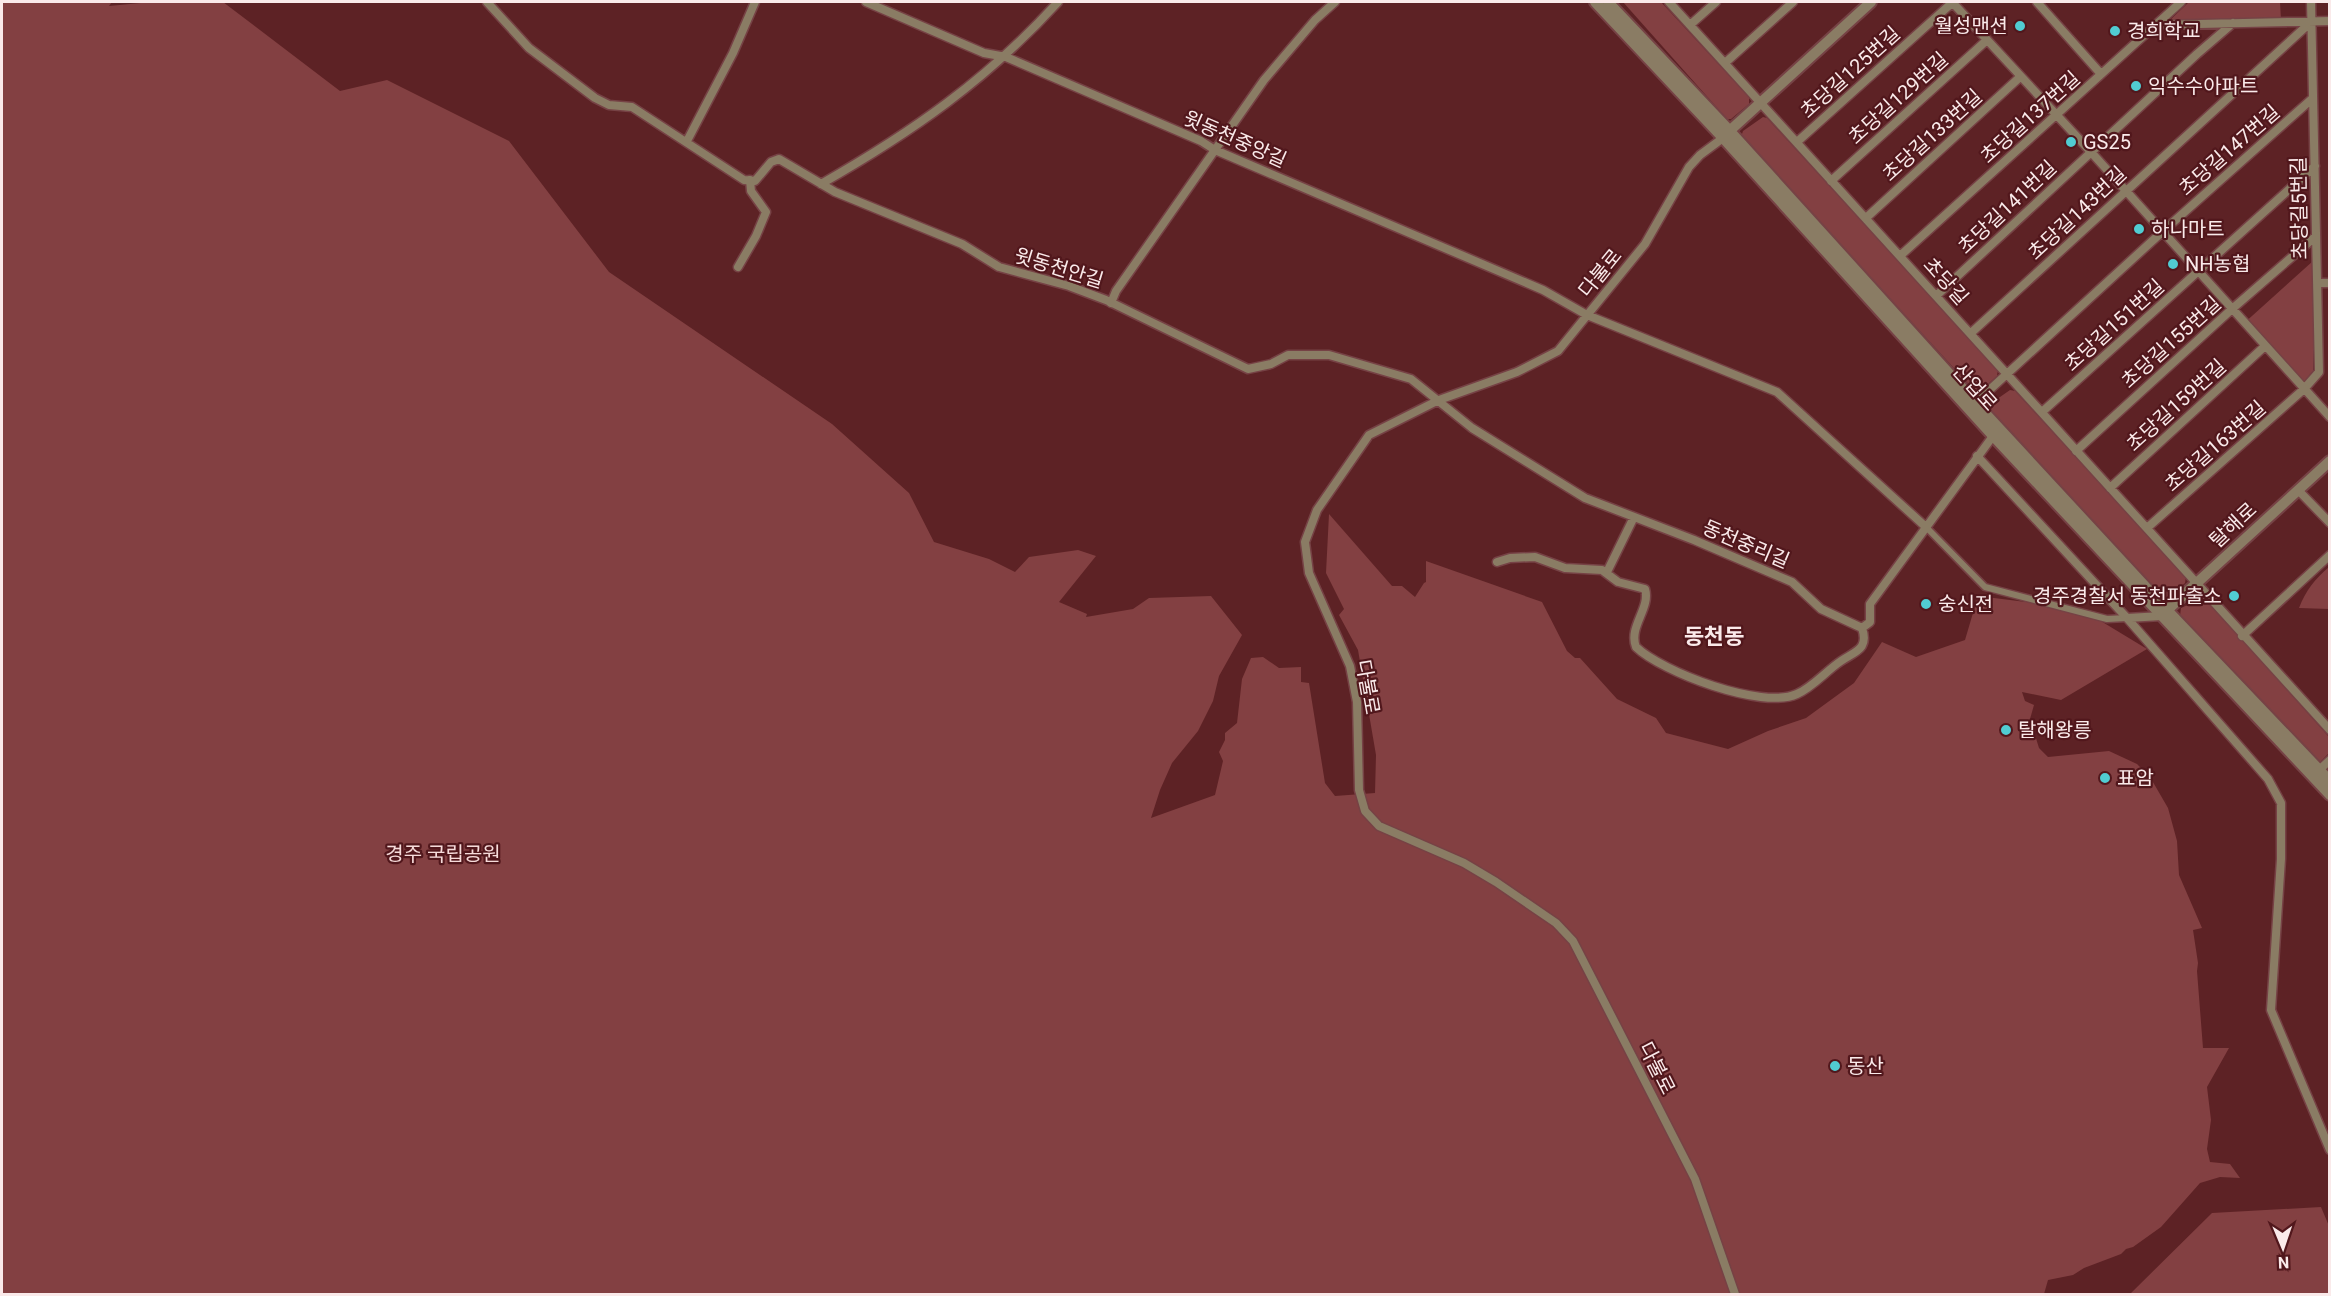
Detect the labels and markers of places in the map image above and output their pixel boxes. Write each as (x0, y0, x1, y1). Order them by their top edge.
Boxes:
place label: 월성맨션 (1934, 14, 2008, 38)
marker: 월성맨션 (2013, 19, 2027, 33)
place label: 경희학교 (2127, 19, 2201, 43)
marker: 경희학교 (2108, 24, 2122, 38)
place label: 익수수아파트 (2148, 74, 2258, 98)
marker: 익수수아파트 (2129, 79, 2143, 93)
place label: GS25 (2083, 130, 2131, 154)
marker: GS25 (2064, 135, 2078, 149)
place label: 하나마트 (2151, 217, 2225, 241)
marker: 하나마트 (2132, 222, 2146, 236)
place label: NH농협 (2185, 252, 2250, 276)
marker: NH농협 (2166, 257, 2180, 271)
place label: 경주경찰서 동천파출소 (2033, 584, 2222, 608)
marker: 경주경찰서 동천파출소 (2227, 589, 2241, 603)
place label: 숭신전 (1938, 592, 1993, 616)
marker: 숭신전 (1919, 597, 1933, 611)
place label: 탈해왕릉 (2018, 718, 2092, 742)
marker: 탈해왕릉 (1999, 723, 2013, 737)
place label: 표암 (2117, 766, 2154, 790)
marker: 표암 (2098, 771, 2112, 785)
place label: 동산 (1847, 1054, 1884, 1078)
marker: 동산 (1828, 1059, 1842, 1073)

